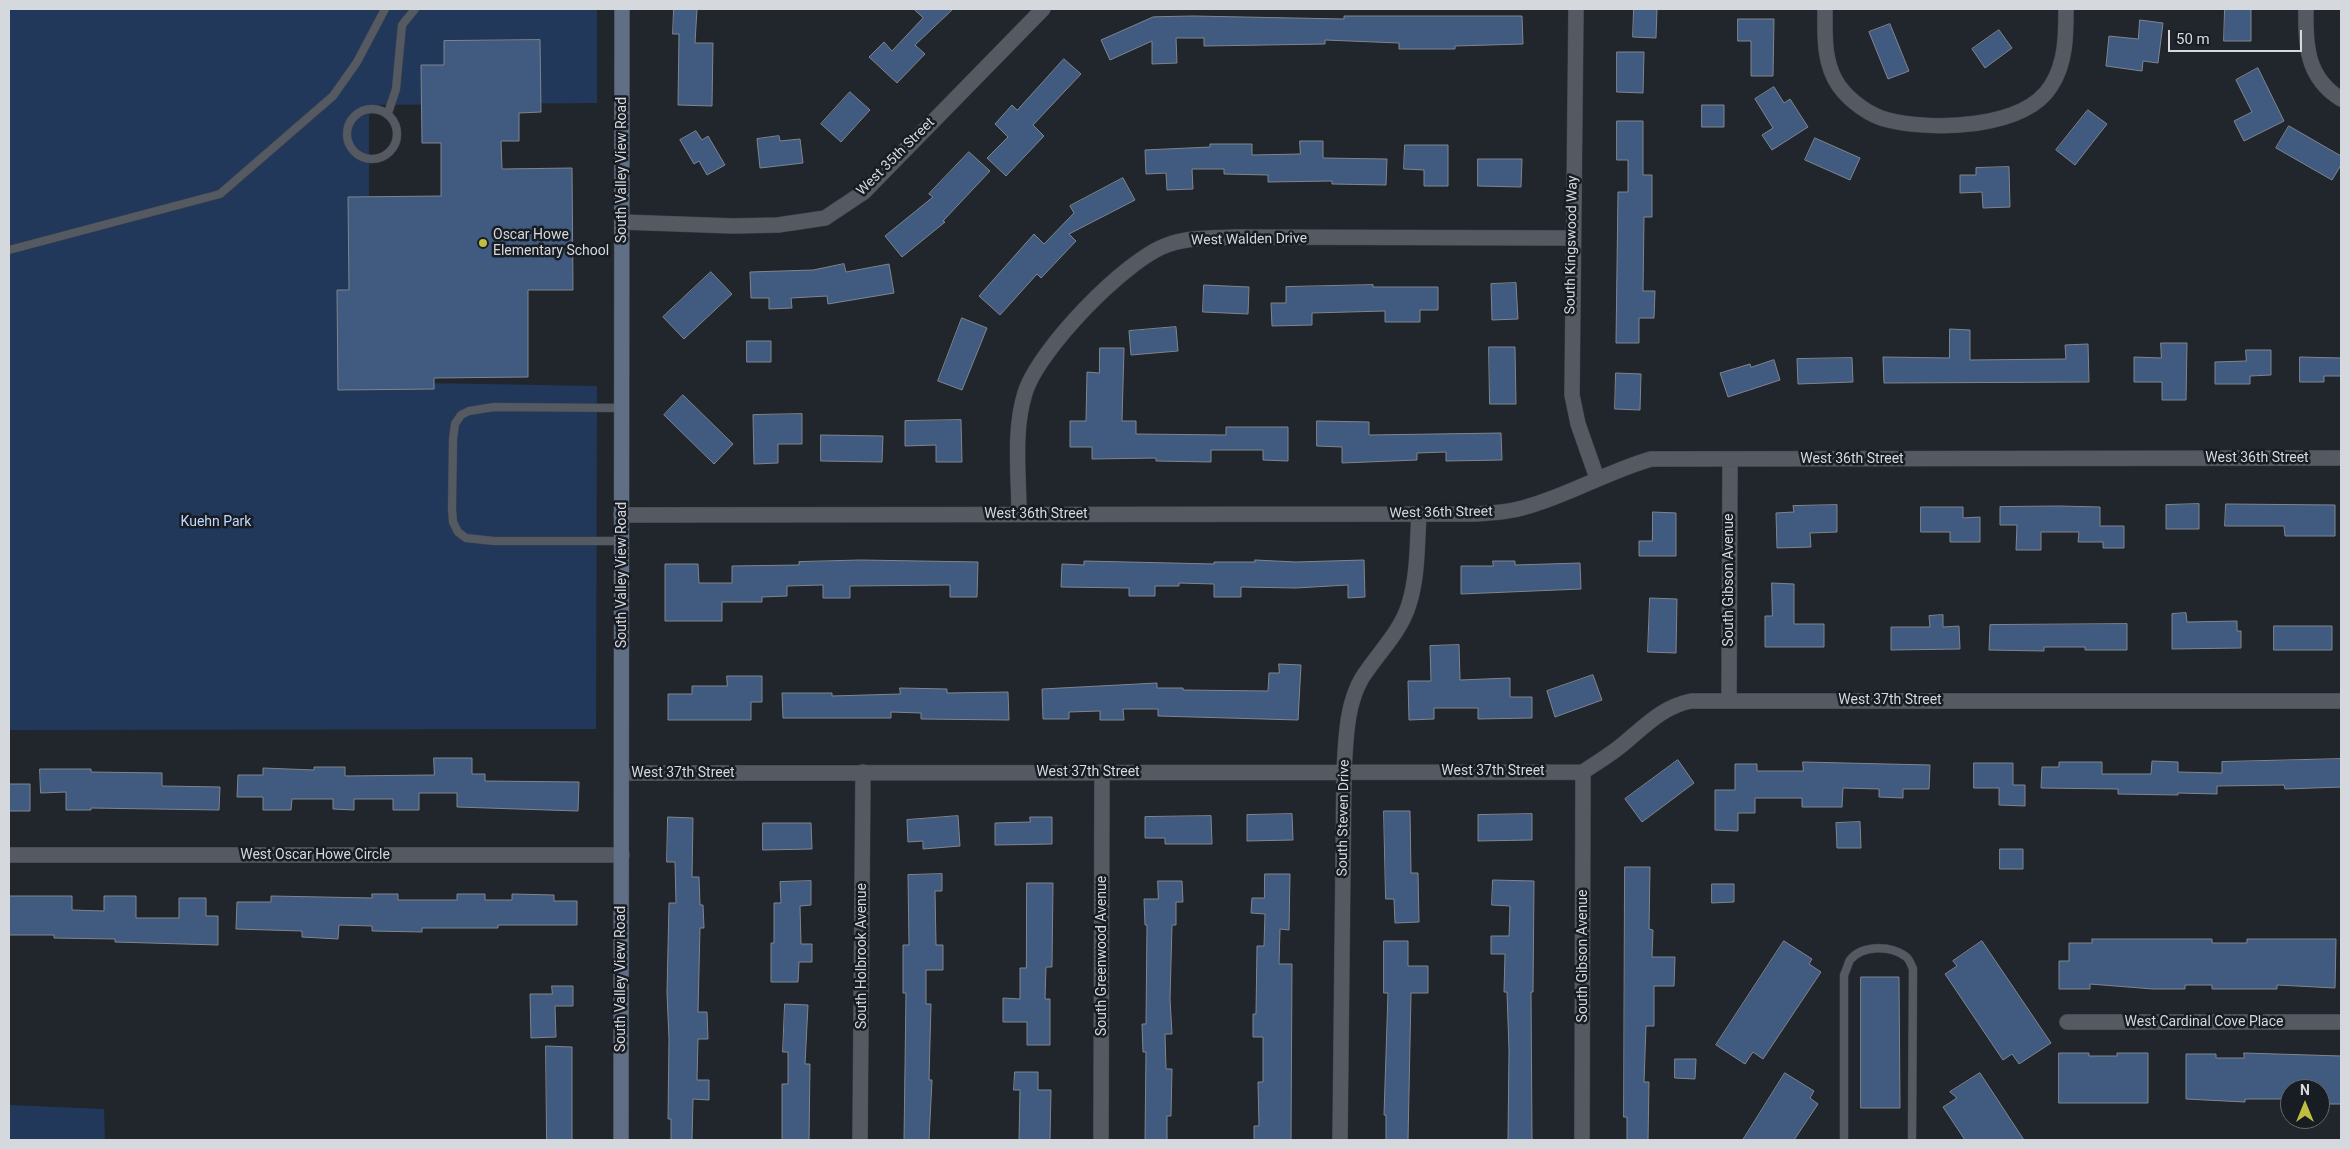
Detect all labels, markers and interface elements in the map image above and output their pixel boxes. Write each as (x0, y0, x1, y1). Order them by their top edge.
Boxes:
scale bar (2170, 20, 2304, 52)
text: 50 m (2176, 30, 2210, 48)
street label: South Valley View Road (614, 97, 630, 243)
street label: West 35th Street (854, 115, 938, 199)
street label: South Kingswood Way (1562, 175, 1582, 315)
place label: Oscar Howe Elementary School (493, 227, 609, 260)
street label: West Walden Drive (1191, 231, 1307, 249)
marker: Oscar Howe Elementary School (477, 237, 489, 249)
street label: West 36th Street (2205, 450, 2309, 466)
street label: West 36th Street (1800, 451, 1904, 467)
street label: South Valley View Road (614, 502, 630, 648)
street label: West 36th Street (1389, 504, 1493, 522)
street label: West 36th Street (984, 506, 1088, 522)
park label: Kuehn Park (181, 514, 251, 530)
street label: South Gibson Avenue (1721, 514, 1737, 646)
street label: West 37th Street (1838, 692, 1942, 708)
street label: South Steven Drive (1335, 759, 1353, 877)
street label: West 37th Street (1441, 763, 1545, 779)
street label: West 37th Street (1036, 764, 1140, 780)
street label: West 37th Street (631, 765, 735, 781)
street label: West Oscar Howe Circle (240, 847, 390, 863)
street label: South Greenwood Avenue (1094, 876, 1110, 1036)
street label: South Holbrook Avenue (854, 883, 870, 1029)
street label: South Gibson Avenue (1575, 890, 1591, 1022)
street label: South Valley View Road (613, 906, 629, 1052)
street label: West Cardinal Cove Place (2125, 1014, 2283, 1030)
north arrow (2280, 1079, 2330, 1129)
text: N (2300, 1082, 2310, 1098)

